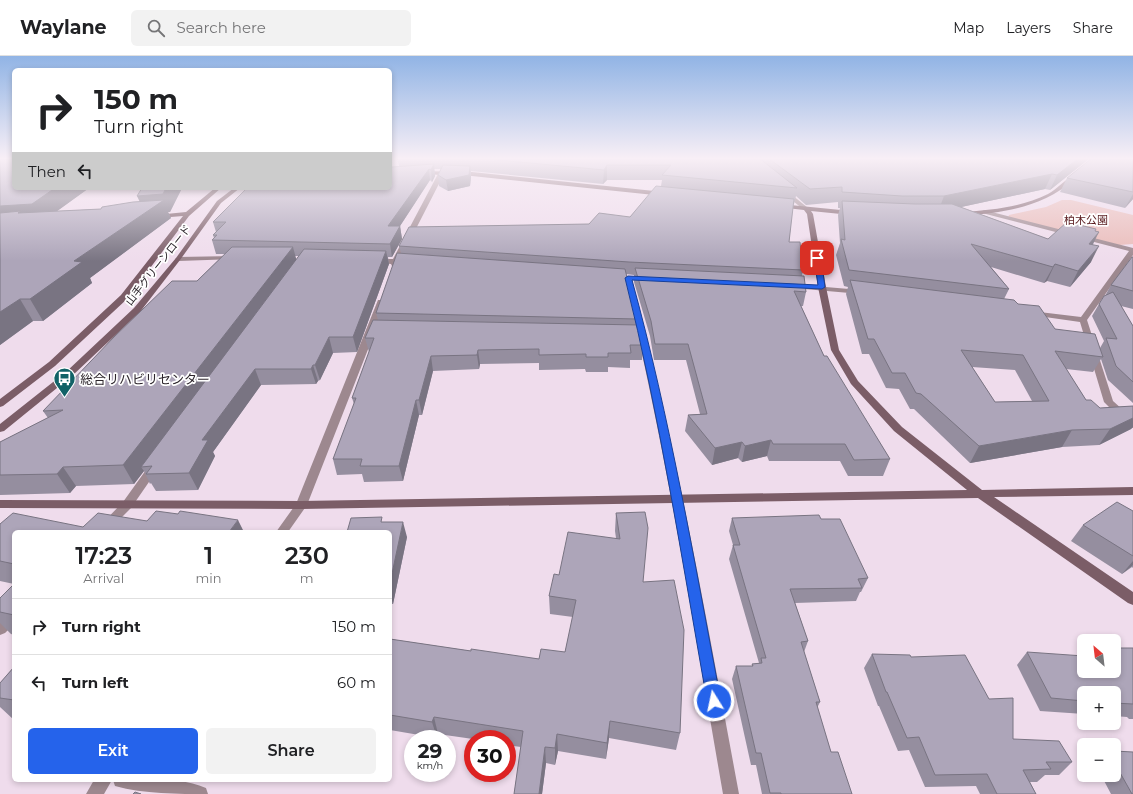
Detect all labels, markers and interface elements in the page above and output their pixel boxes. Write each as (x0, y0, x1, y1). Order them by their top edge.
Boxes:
search box (131, 10, 411, 46)
text: Waylane (20, 16, 107, 39)
icon: search (145, 17, 167, 39)
text: Search here (177, 18, 266, 37)
text: Map (953, 19, 984, 37)
text: Layers (1006, 19, 1051, 37)
text: Share (1073, 19, 1113, 37)
text: 150 m (94, 82, 178, 116)
icon: right (28, 84, 80, 136)
text: Turn right (94, 116, 184, 138)
icon: left (74, 160, 96, 182)
text: Then (28, 162, 66, 181)
park label: 柏木公園 (1064, 213, 1108, 227)
street label: 山手グリーンロード (122, 222, 194, 308)
pin (800, 241, 834, 275)
icon: arrive (806, 247, 828, 269)
bus stop icon: 総合リハビリセンター (51, 366, 77, 399)
place label: 総合リハビリセンター (80, 371, 210, 387)
text: 17:23 (75, 541, 132, 570)
text: 1 (204, 541, 213, 570)
text: 230 (285, 541, 329, 570)
text: Arrival (83, 570, 124, 586)
text: min (195, 570, 222, 586)
text: m (300, 570, 314, 586)
icon: right (28, 616, 50, 638)
text: Turn right (62, 617, 141, 636)
text: 150 m (332, 617, 376, 636)
north arrow (1077, 634, 1121, 678)
map controls (1077, 634, 1121, 782)
icon: left (28, 672, 50, 694)
text: Turn left (62, 673, 129, 692)
text: 60 m (337, 673, 376, 692)
position arrow (693, 680, 735, 722)
button: + (1077, 686, 1121, 730)
button: Exit (28, 728, 198, 774)
button: Share (206, 728, 376, 774)
speed limit sign: 30 (464, 730, 516, 782)
button: − (1077, 738, 1121, 782)
text: 29 (418, 739, 442, 763)
text: km/h (417, 759, 443, 772)

